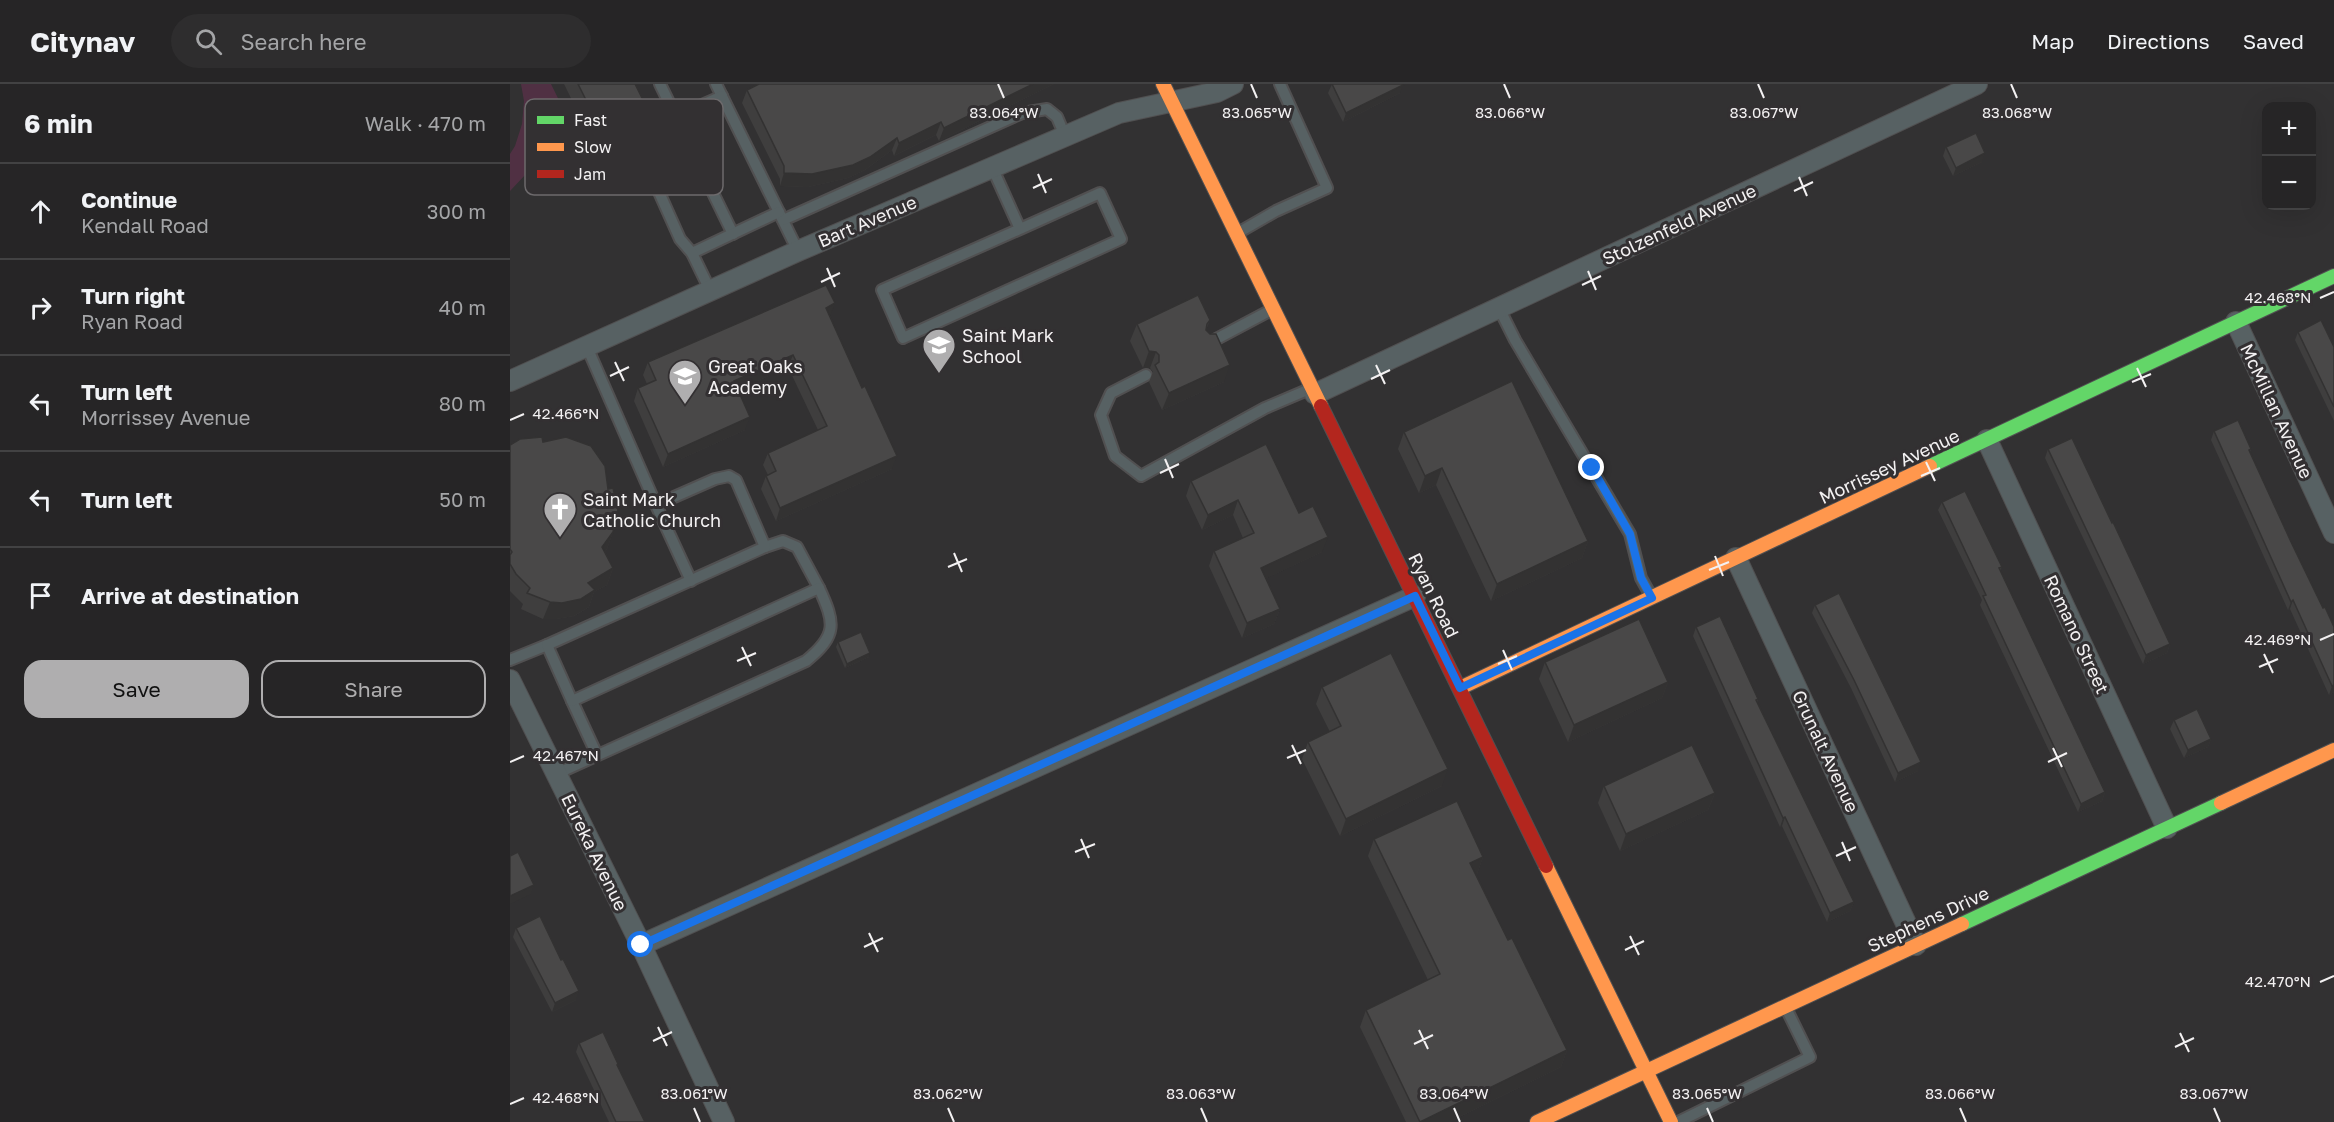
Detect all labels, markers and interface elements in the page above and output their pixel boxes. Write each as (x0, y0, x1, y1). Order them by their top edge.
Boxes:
search box (171, 14, 591, 68)
text: Citynav (30, 25, 135, 58)
icon: search (192, 25, 225, 58)
text: Search here (240, 28, 366, 55)
text: Map (2031, 28, 2074, 54)
text: Directions (2107, 28, 2210, 54)
text: Saved (2243, 28, 2304, 54)
legend (525, 99, 723, 195)
map controls (2262, 102, 2316, 210)
button: + (2262, 102, 2316, 156)
text: 83.064°W (969, 103, 1039, 121)
text: 83.065°W (1222, 103, 1292, 121)
text: 83.066°W (1475, 103, 1545, 121)
text: 83.067°W (1729, 103, 1799, 121)
text: 83.068°W (1982, 103, 2052, 121)
text: 6 min (24, 108, 93, 139)
text: Fast (574, 110, 607, 130)
text: Walk · 470 m (365, 111, 486, 135)
text: Slow (574, 137, 612, 157)
button: − (2262, 156, 2316, 210)
text: Jam (574, 164, 606, 184)
street label: Stolzenfeld Avenue (1599, 179, 1759, 269)
text: Continue (81, 186, 177, 213)
street label: Bart Avenue (814, 190, 920, 252)
icon: ahead (24, 195, 57, 228)
text: 300 m (427, 199, 486, 223)
text: Kendall Road (81, 213, 209, 237)
text: Turn right (81, 282, 185, 309)
text: 42.468°N (2245, 288, 2311, 306)
icon: right (24, 291, 57, 324)
text: 40 m (439, 295, 486, 319)
text: Ryan Road (81, 309, 183, 333)
place label: Saint Mark School (962, 324, 1054, 367)
school or university icon: Saint Mark School (921, 327, 957, 374)
street label: McMillan Avenue (2236, 340, 2318, 482)
place label: Great Oaks Academy (708, 355, 803, 398)
school or university icon: Great Oaks Academy (667, 358, 703, 405)
text: Turn left (81, 378, 172, 405)
icon: left (24, 387, 57, 420)
text: 80 m (439, 391, 486, 415)
text: 42.466°N (533, 404, 599, 422)
text: Morrissey Avenue (81, 405, 250, 429)
street label: Morrissey Avenue (1815, 424, 1963, 508)
route end (1578, 454, 1604, 480)
icon: left (24, 483, 57, 516)
text: Turn left (81, 486, 172, 513)
text: 50 m (439, 487, 486, 511)
place label: Saint Mark Catholic Church (583, 488, 721, 531)
church icon: Saint Mark Catholic Church (542, 491, 578, 538)
street label: Ryan Road (1404, 549, 1464, 641)
street label: Romano Street (2040, 571, 2114, 697)
icon: arrive (24, 579, 57, 612)
text: Arrive at destination (81, 582, 299, 609)
text: 42.469°N (2245, 630, 2311, 648)
button: Save (24, 660, 249, 718)
button: Share (261, 660, 486, 718)
street label: Grunalt Avenue (1788, 686, 1864, 816)
text: 42.467°N (533, 746, 599, 764)
street label: Eureka Avenue (557, 790, 633, 914)
street label: Stephens Drive (1864, 881, 1992, 957)
route start (627, 931, 653, 957)
text: 42.470°N (2245, 972, 2311, 990)
text: 83.061°W (660, 1084, 728, 1102)
text: 83.062°W (913, 1084, 983, 1102)
text: 83.063°W (1166, 1084, 1236, 1102)
text: 83.064°W (1419, 1084, 1489, 1102)
text: 83.065°W (1672, 1084, 1742, 1102)
text: 83.066°W (1925, 1084, 1995, 1102)
text: 83.067°W (2179, 1084, 2249, 1102)
text: 42.468°N (533, 1088, 599, 1106)

